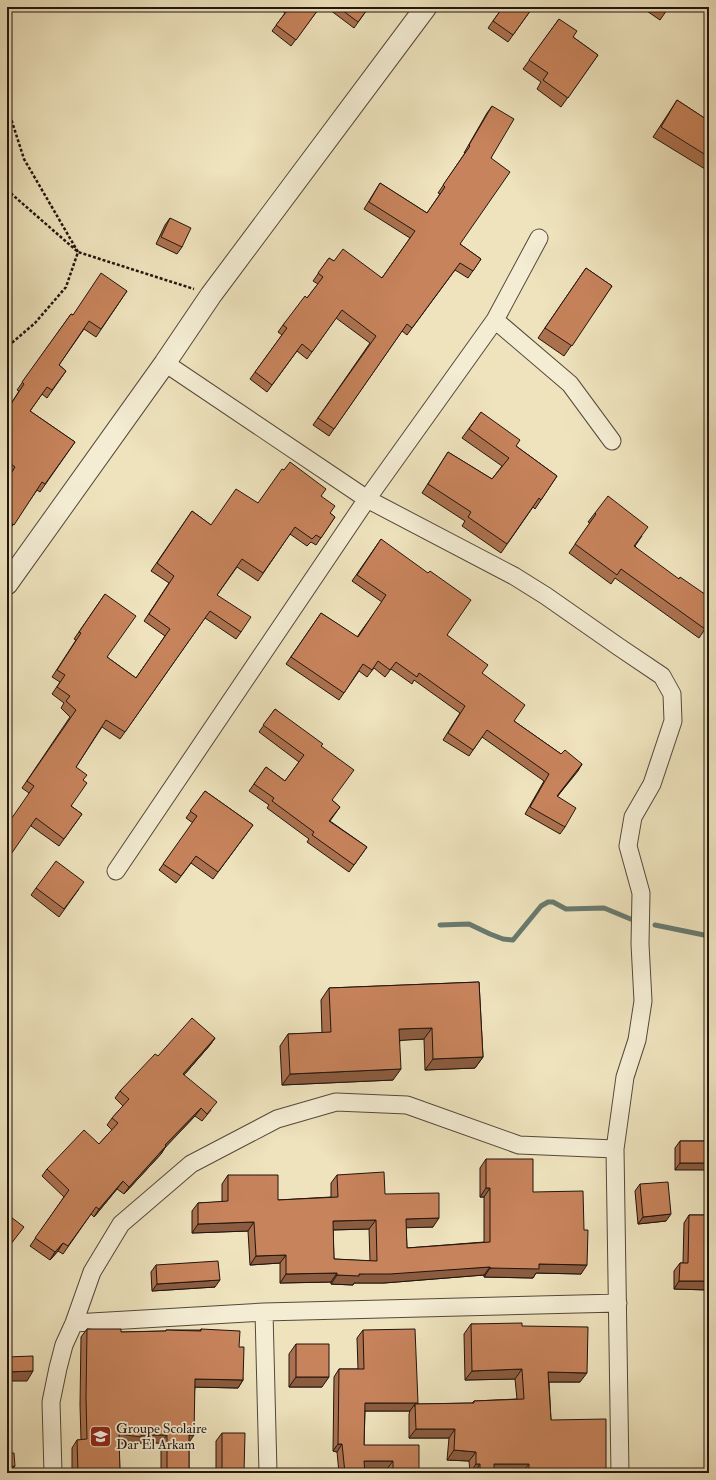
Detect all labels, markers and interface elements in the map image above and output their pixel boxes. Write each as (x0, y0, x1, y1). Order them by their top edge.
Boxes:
place label: Groupe Scolaire Dar El Arkam (116, 1420, 207, 1453)
school or university icon: Groupe Scolaire Dar El Arkam (87, 1423, 113, 1449)

